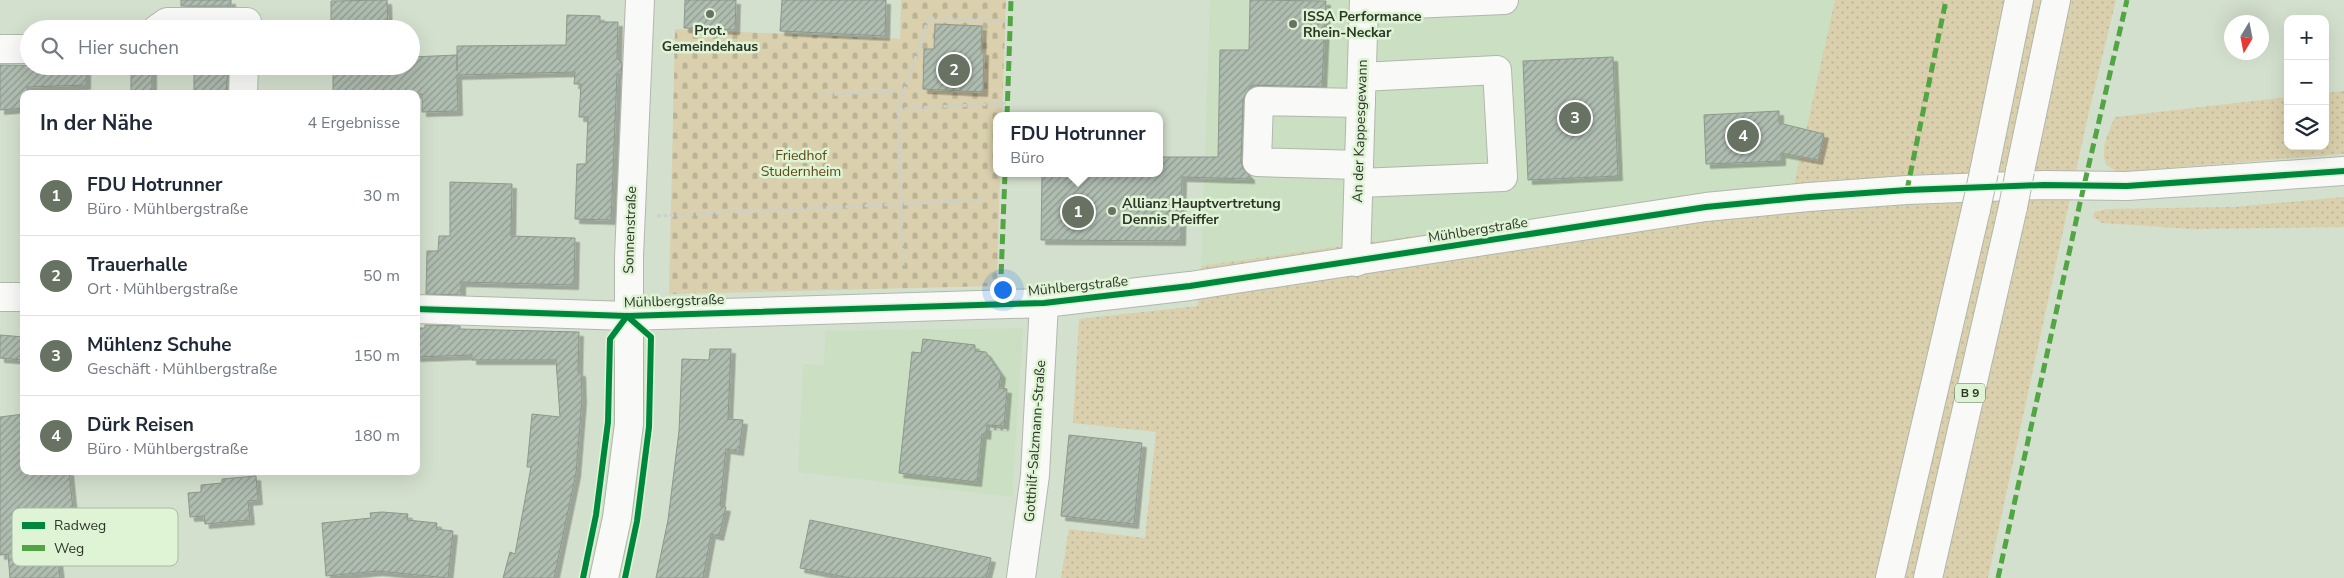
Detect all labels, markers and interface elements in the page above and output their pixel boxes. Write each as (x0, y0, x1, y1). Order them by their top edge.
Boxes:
place label: ISSA Performance Rhein-Neckar (1303, 7, 1422, 42)
marker: Prot. Gemeindehaus (704, 8, 716, 20)
north arrow (2224, 15, 2269, 60)
map controls (2284, 15, 2329, 150)
button: + (2284, 15, 2329, 60)
marker: ISSA Performance Rhein-Neckar (1287, 18, 1299, 30)
search box (20, 20, 420, 75)
place label: Prot. Gemeindehaus (662, 21, 758, 56)
icon: search (38, 34, 66, 62)
text: Hier suchen (78, 35, 179, 61)
pin: 2 (938, 51, 970, 89)
street label: An der Kappesgewann (1348, 59, 1372, 203)
button: − (2284, 60, 2329, 105)
pin: 3 (1559, 99, 1591, 137)
button: layers (2284, 105, 2329, 150)
text: In der Nähe (40, 109, 153, 137)
text: 4 Ergebnisse (307, 112, 400, 134)
popup (993, 112, 1163, 177)
pin: 4 (1727, 117, 1759, 155)
text: FDU Hotrunner (1010, 121, 1146, 147)
park label: Friedhof Studernheim (761, 146, 841, 181)
text: Büro (1010, 147, 1045, 169)
text: FDU Hotrunner (87, 172, 223, 198)
text: 1 (51, 185, 61, 207)
text: 30 m (363, 185, 400, 207)
street label: Sonnenstraße (619, 186, 641, 274)
pin: 1 (1062, 193, 1094, 231)
place label: Allianz Hauptvertretung Dennis Pfeiffer (1122, 194, 1281, 229)
text: Büro · Mühlbergstraße (87, 198, 248, 220)
marker: Allianz Hauptvertretung Dennis Pfeiffer (1106, 205, 1118, 217)
street label: Mühlbergstraße (1427, 213, 1529, 247)
text: Trauerhalle (87, 252, 188, 278)
text: 2 (51, 265, 61, 287)
text: 50 m (363, 265, 400, 287)
street label: Mühlbergstraße (1027, 271, 1129, 301)
your location (990, 277, 1016, 303)
text: Ort · Mühlbergstraße (87, 278, 238, 300)
street label: Mühlbergstraße (623, 290, 725, 312)
text: Mühlenz Schuhe (87, 332, 232, 358)
text: 3 (51, 345, 61, 367)
text: 150 m (353, 345, 400, 367)
text: Geschäft · Mühlbergstraße (87, 358, 277, 380)
street label: Gotthilf-Salzmann-Straße (1020, 359, 1050, 523)
road number: B 9 (1955, 383, 1985, 402)
text: Dürk Reisen (87, 412, 194, 438)
text: 4 (51, 425, 61, 447)
text: 180 m (353, 425, 400, 447)
text: Büro · Mühlbergstraße (87, 438, 248, 460)
legend (12, 508, 178, 566)
text: Radweg (54, 516, 106, 535)
text: Weg (54, 539, 84, 558)

